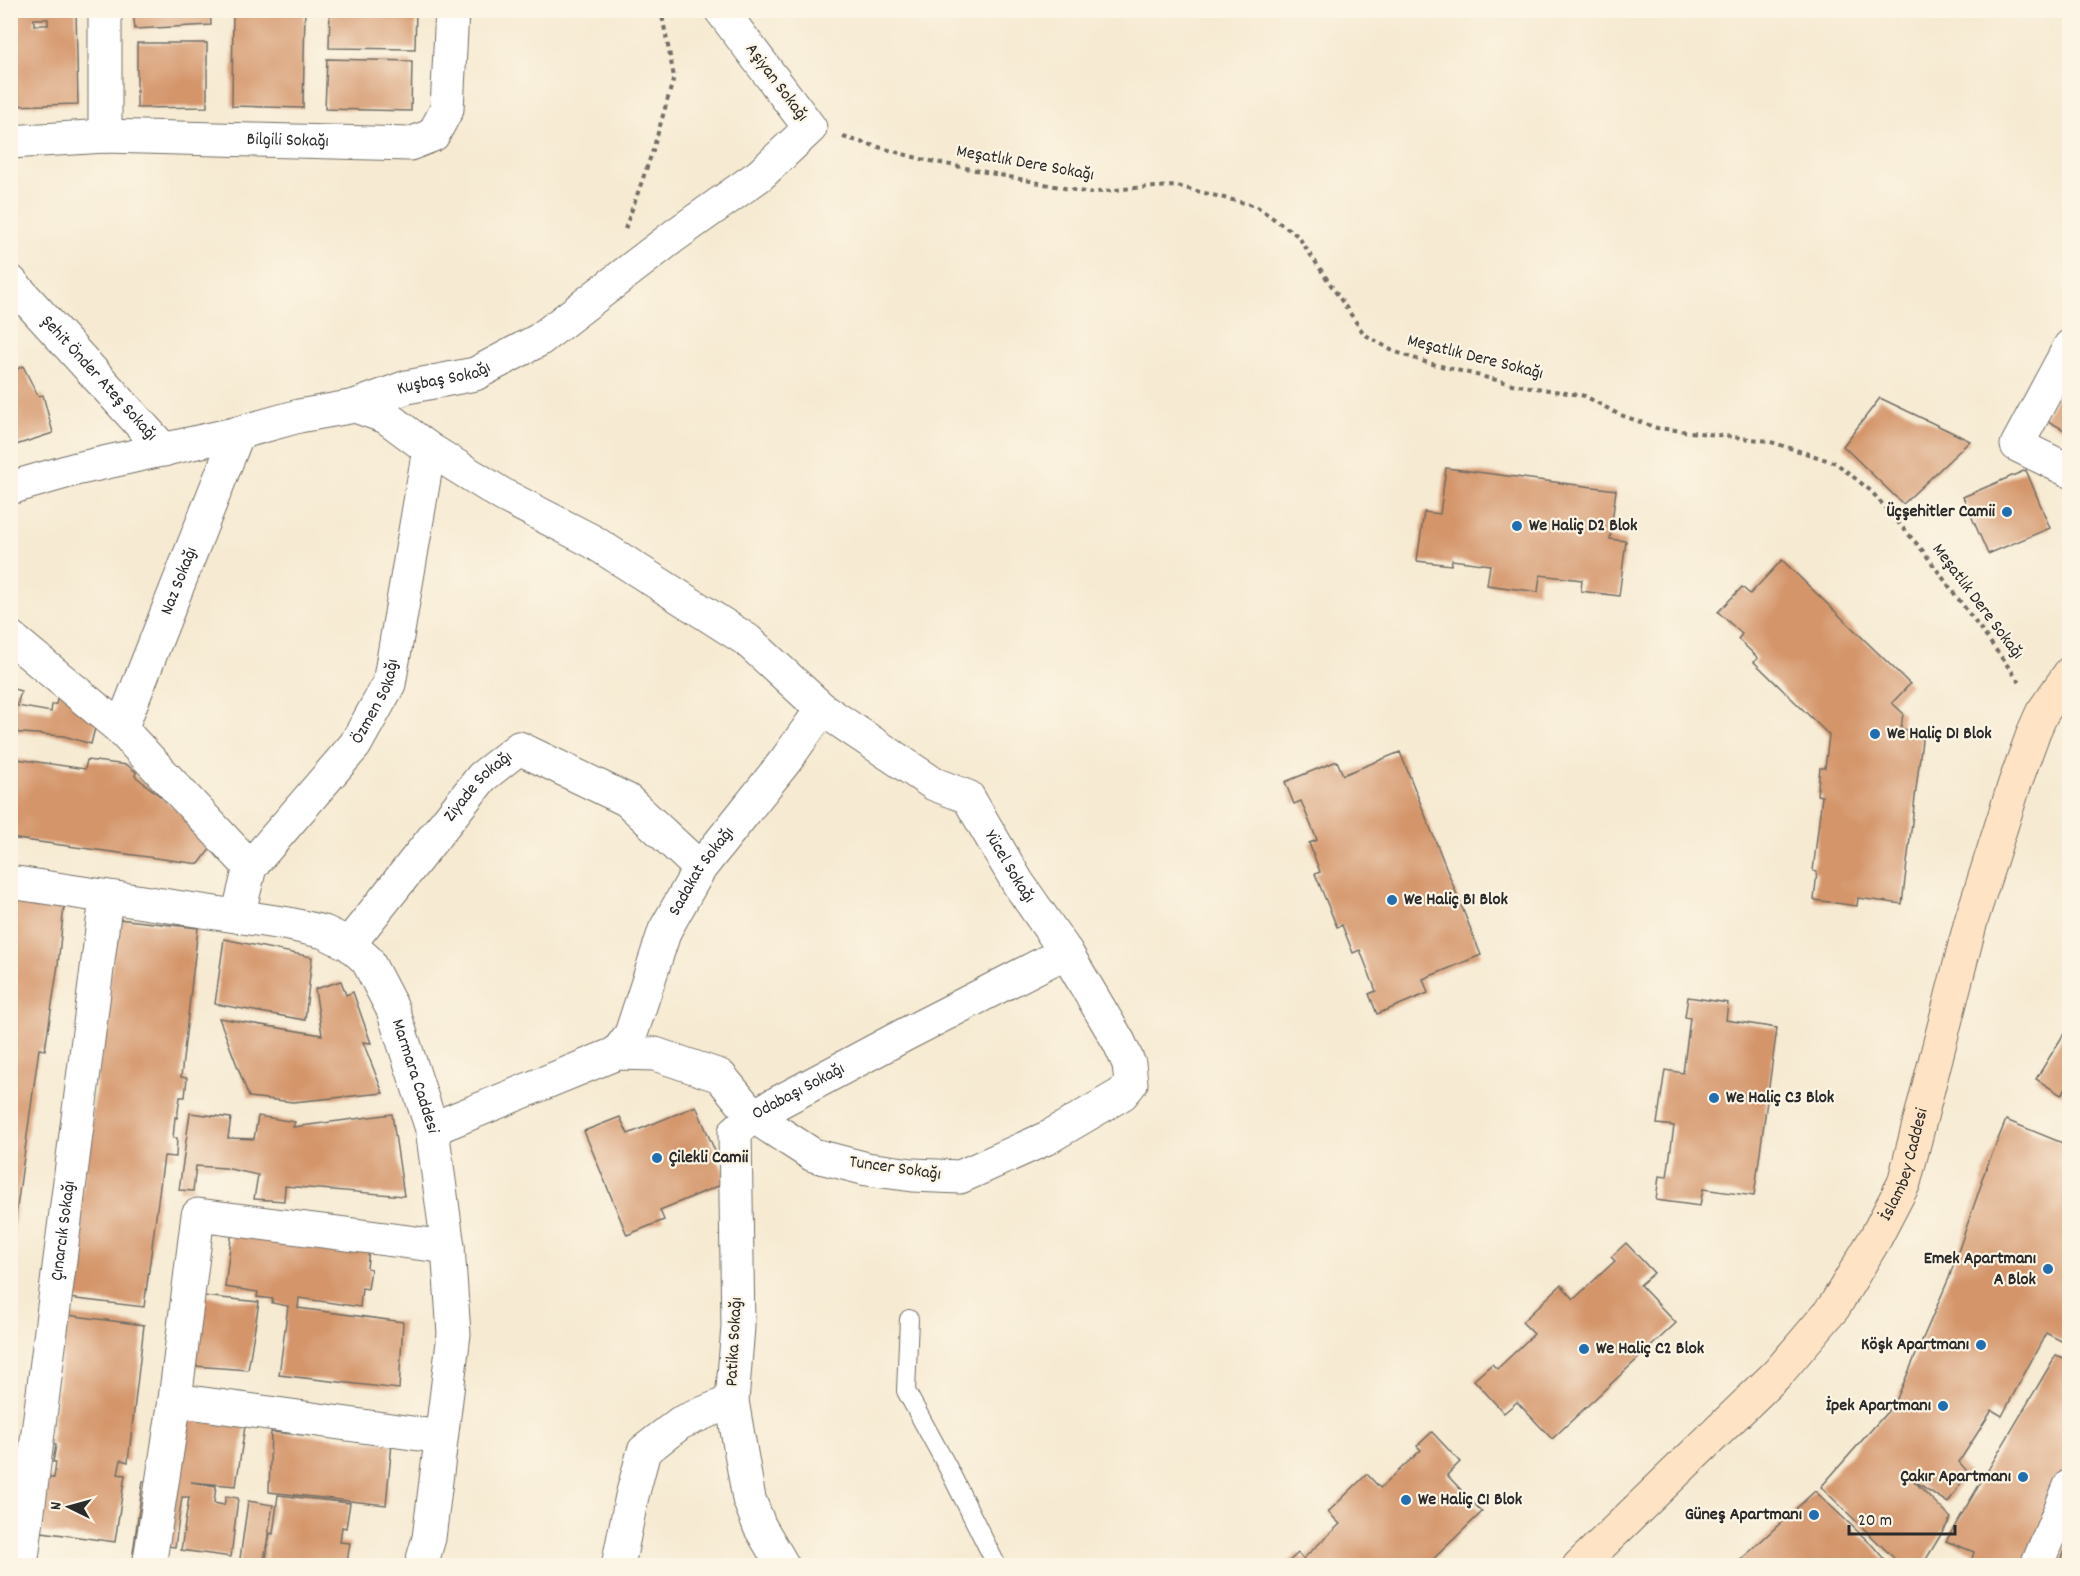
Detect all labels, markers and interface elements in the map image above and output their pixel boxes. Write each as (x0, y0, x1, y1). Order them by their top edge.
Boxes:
street label: Aşiyan Sokağı (738, 39, 814, 127)
street label: Bilgili Sokağı (246, 127, 329, 154)
street label: Meşatlık Dere Sokağı (954, 140, 1096, 188)
street label: Şehit Önder Ateş Sokağı (35, 310, 163, 447)
street label: Meşatlık Dere Sokağı (1404, 329, 1546, 387)
street label: Kuşbaş Sokağı (394, 355, 495, 402)
place label: Üçşehitler Camii (1886, 500, 1996, 525)
marker: Üçşehitler Camii (2000, 505, 2014, 519)
place label: We Haliç D2 Blok (1529, 514, 1638, 539)
marker: We Haliç D2 Blok (1510, 519, 1524, 533)
street label: Meşatlık Dere Sokağı (1925, 539, 2029, 665)
street label: Naz Sokağı (155, 543, 204, 619)
street label: Özmen Sokağı (345, 657, 406, 749)
place label: We Haliç D1 Blok (1887, 722, 1992, 747)
marker: We Haliç D1 Blok (1868, 727, 1882, 741)
street label: Ziyade Sokağı (438, 745, 518, 828)
street label: Sadakat Sokağı (663, 822, 740, 921)
street label: Yücel Sokağı (978, 826, 1041, 908)
place label: We Haliç B1 Blok (1404, 888, 1508, 913)
marker: We Haliç B1 Blok (1385, 893, 1399, 907)
street label: Marmara Caddesi (384, 1016, 445, 1135)
street label: Odabaşı Sokağı (748, 1057, 849, 1127)
place label: We Haliç C3 Blok (1726, 1086, 1835, 1111)
marker: We Haliç C3 Blok (1707, 1091, 1721, 1105)
street label: İslambey Caddesi (1874, 1106, 1935, 1225)
place label: Çilekli Camii (669, 1146, 749, 1171)
street label: Tuncer Sokağı (848, 1150, 942, 1188)
marker: Çilekli Camii (650, 1151, 664, 1165)
street label: Çınarcık Sokağı (45, 1179, 82, 1282)
place label: Emek Apartmanı A Blok (1924, 1247, 2037, 1293)
marker: Emek Apartmanı A Blok (2041, 1262, 2055, 1276)
street label: Patika Sokağı (720, 1297, 750, 1387)
place label: Köşk Apartmanı (1861, 1333, 1969, 1358)
place label: We Haliç C2 Blok (1596, 1337, 1705, 1362)
marker: Köşk Apartmanı (1974, 1338, 1988, 1352)
marker: We Haliç C2 Blok (1577, 1342, 1591, 1356)
place label: İpek Apartmanı (1826, 1394, 1931, 1419)
marker: İpek Apartmanı (1936, 1399, 1950, 1413)
place label: Çakır Apartmanı (1900, 1465, 2011, 1490)
marker: Çakır Apartmanı (2016, 1470, 2030, 1484)
north arrow (39, 1477, 99, 1537)
place label: We Haliç C1 Blok (1418, 1488, 1523, 1513)
marker: We Haliç C1 Blok (1399, 1493, 1413, 1507)
scale bar (1849, 1498, 1956, 1536)
text: N (45, 1501, 68, 1511)
place label: Güneş Apartmanı (1685, 1503, 1802, 1528)
marker: Güneş Apartmanı (1807, 1508, 1821, 1522)
text: 20 m (1858, 1509, 1892, 1534)

